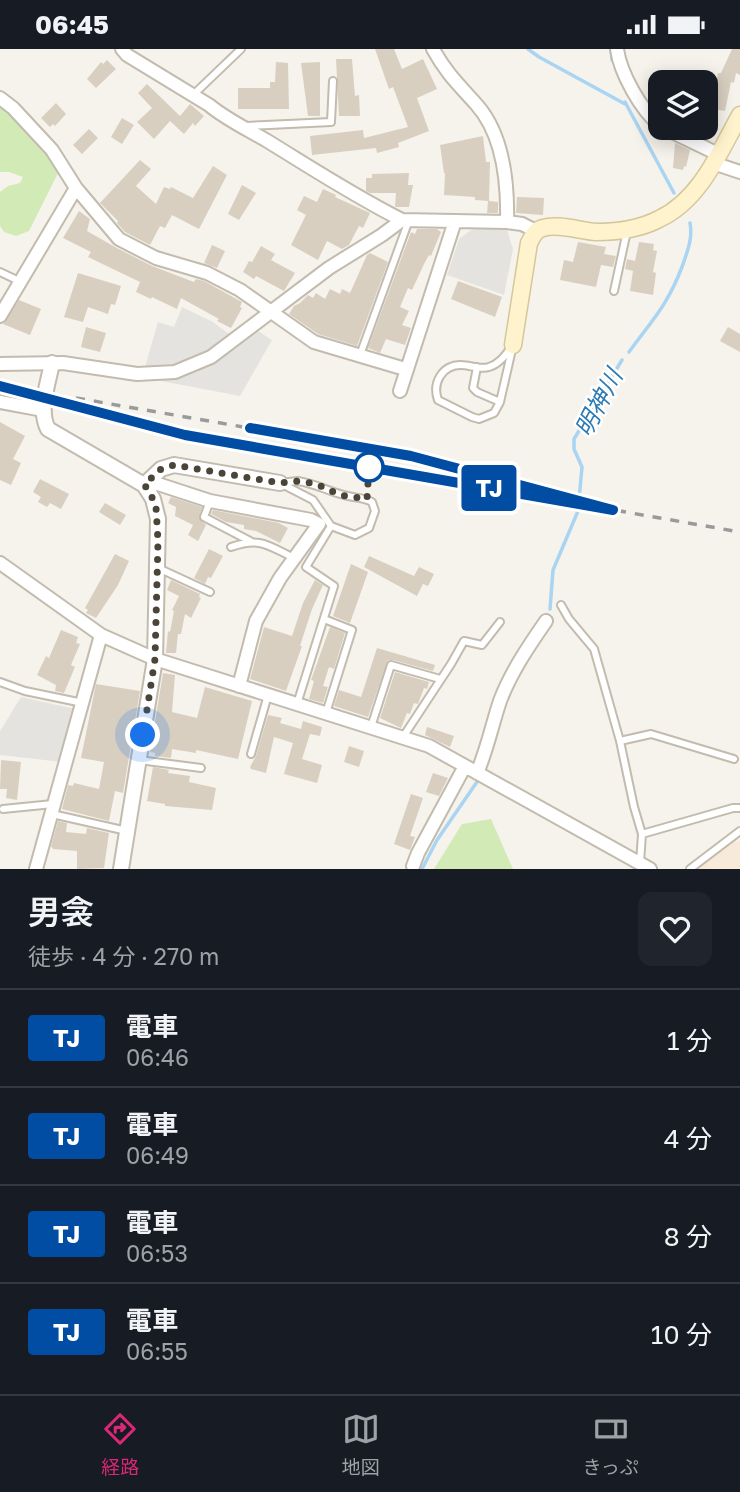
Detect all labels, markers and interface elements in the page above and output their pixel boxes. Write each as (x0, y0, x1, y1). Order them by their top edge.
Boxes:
text: 06:45 (35, 9, 109, 40)
map controls (648, 70, 718, 140)
button: layers (648, 70, 718, 140)
water label: 明神川 (568, 361, 629, 441)
unlabelled marker (354, 452, 384, 482)
line badge: TJ (458, 465, 520, 511)
text: TJ (475, 473, 503, 502)
your location (125, 717, 160, 752)
text: 男衾 (28, 892, 94, 931)
button: heart (638, 892, 712, 966)
text: 徒歩 · 4 分 · 270 m (28, 942, 219, 970)
text: 電車 (126, 1011, 178, 1042)
text: TJ (53, 1023, 80, 1052)
text: 1 分 (667, 1025, 712, 1056)
text: 06:46 (126, 1043, 189, 1071)
text: 電車 (126, 1109, 178, 1140)
text: TJ (53, 1121, 80, 1150)
text: 4 分 (664, 1123, 712, 1154)
text: 06:49 (126, 1141, 189, 1169)
text: 電車 (126, 1207, 178, 1238)
text: TJ (53, 1219, 80, 1248)
text: 8 分 (664, 1221, 712, 1252)
text: 06:53 (126, 1239, 188, 1267)
text: 電車 (126, 1305, 178, 1336)
text: TJ (53, 1317, 80, 1346)
text: 10 分 (651, 1319, 712, 1350)
text: 06:55 (126, 1337, 188, 1365)
tab: 経路 (101, 1410, 139, 1479)
tab: 地図 (342, 1410, 380, 1479)
tab: きっぷ (582, 1410, 639, 1479)

